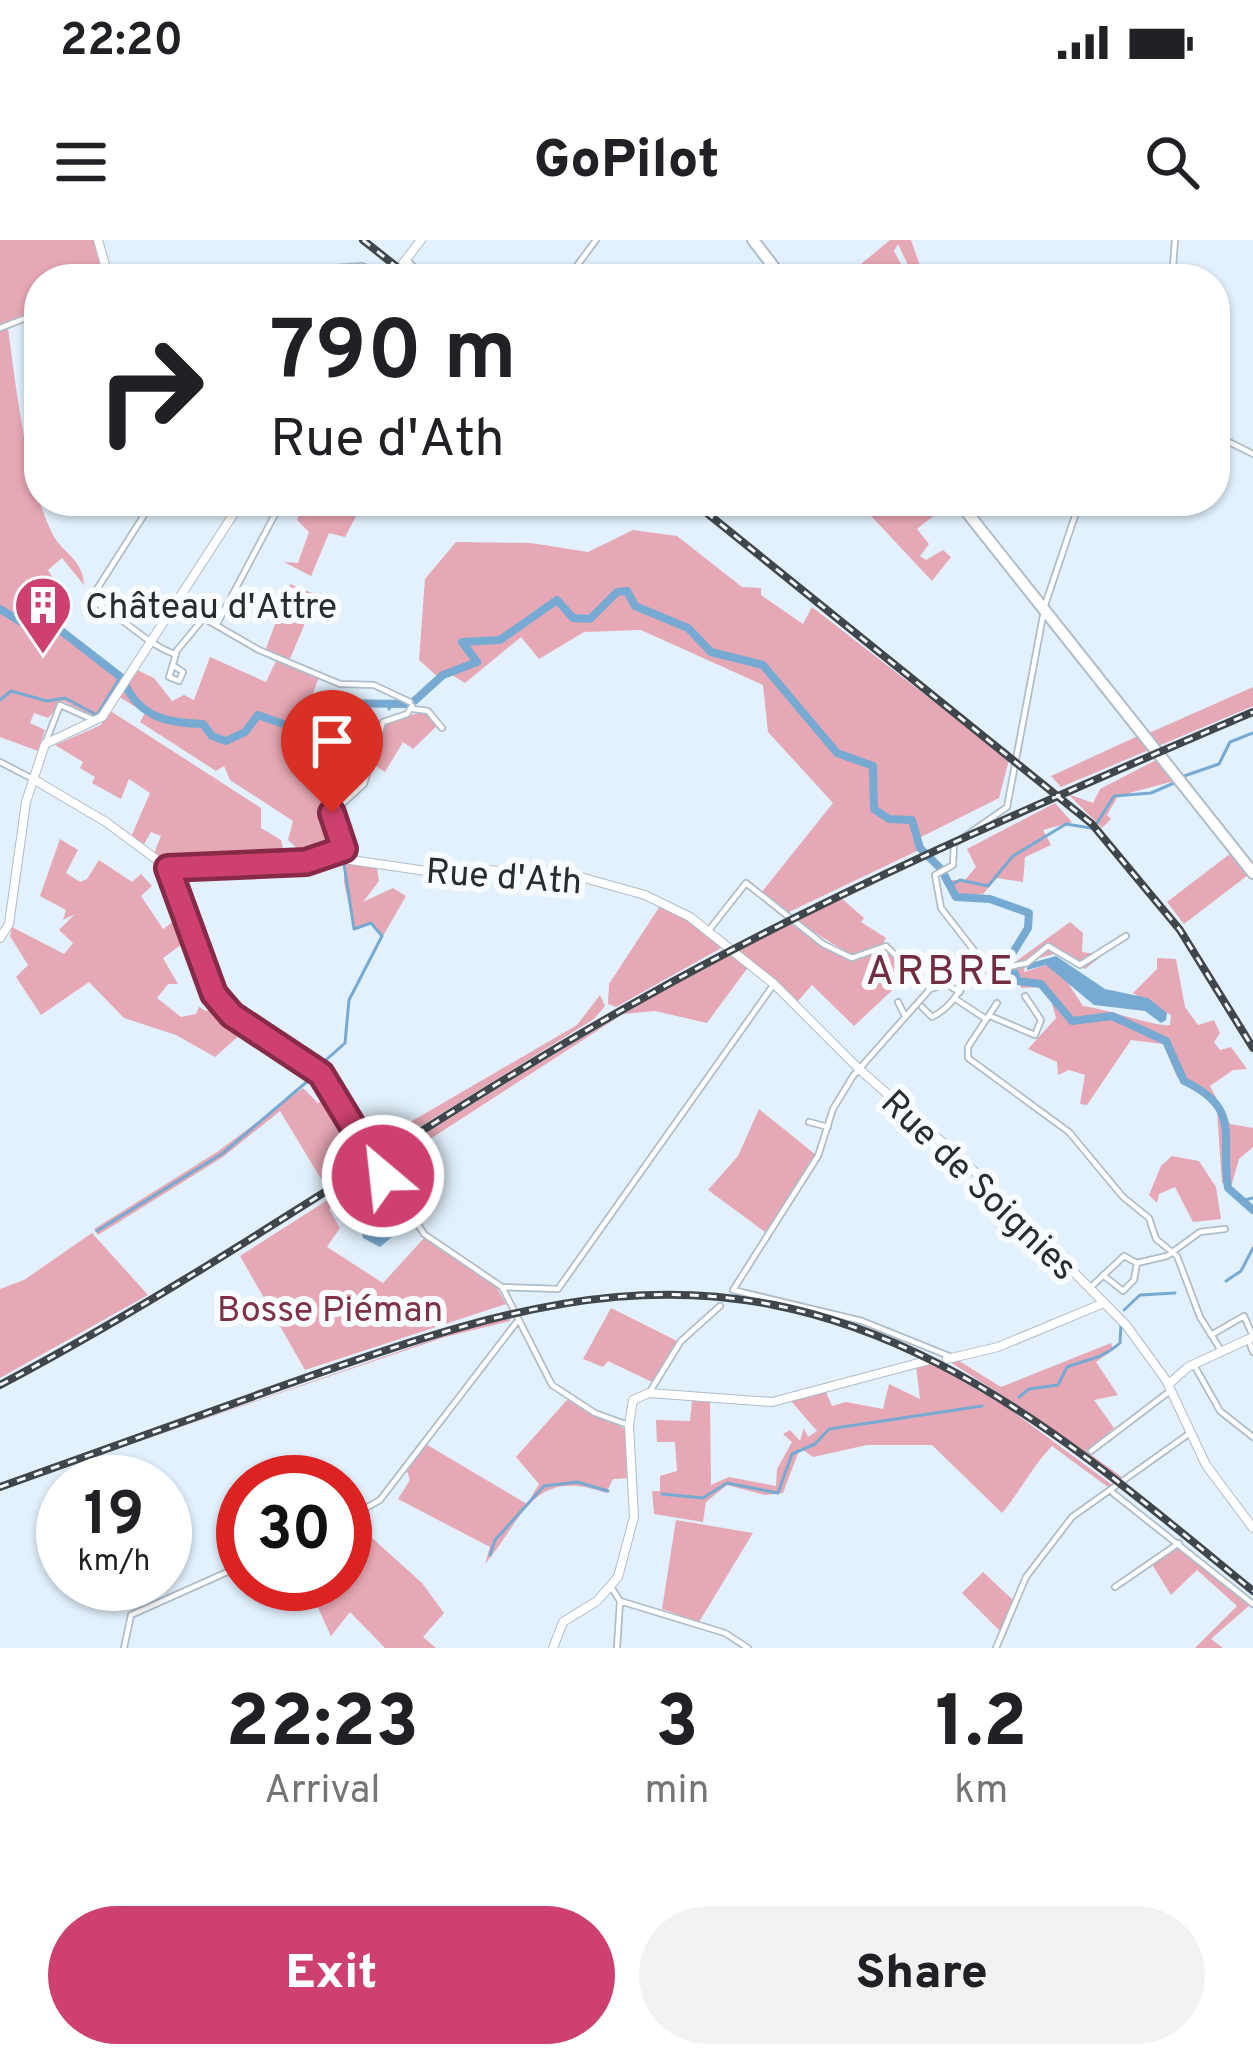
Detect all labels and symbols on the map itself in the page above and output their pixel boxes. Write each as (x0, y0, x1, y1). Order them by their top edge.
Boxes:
building icon: Château d'Attre (12, 574, 74, 656)
place label: Château d'Attre (85, 586, 337, 632)
pin (281, 690, 383, 813)
street label: Rue d'Ath (424, 851, 583, 907)
district label: ARBRE (865, 947, 1017, 1000)
street label: Rue de Soignies (869, 1082, 1085, 1292)
position arrow (320, 1113, 446, 1239)
park label: Bosse Piéman (217, 1289, 443, 1335)
speed limit sign: 30 (216, 1455, 372, 1611)

